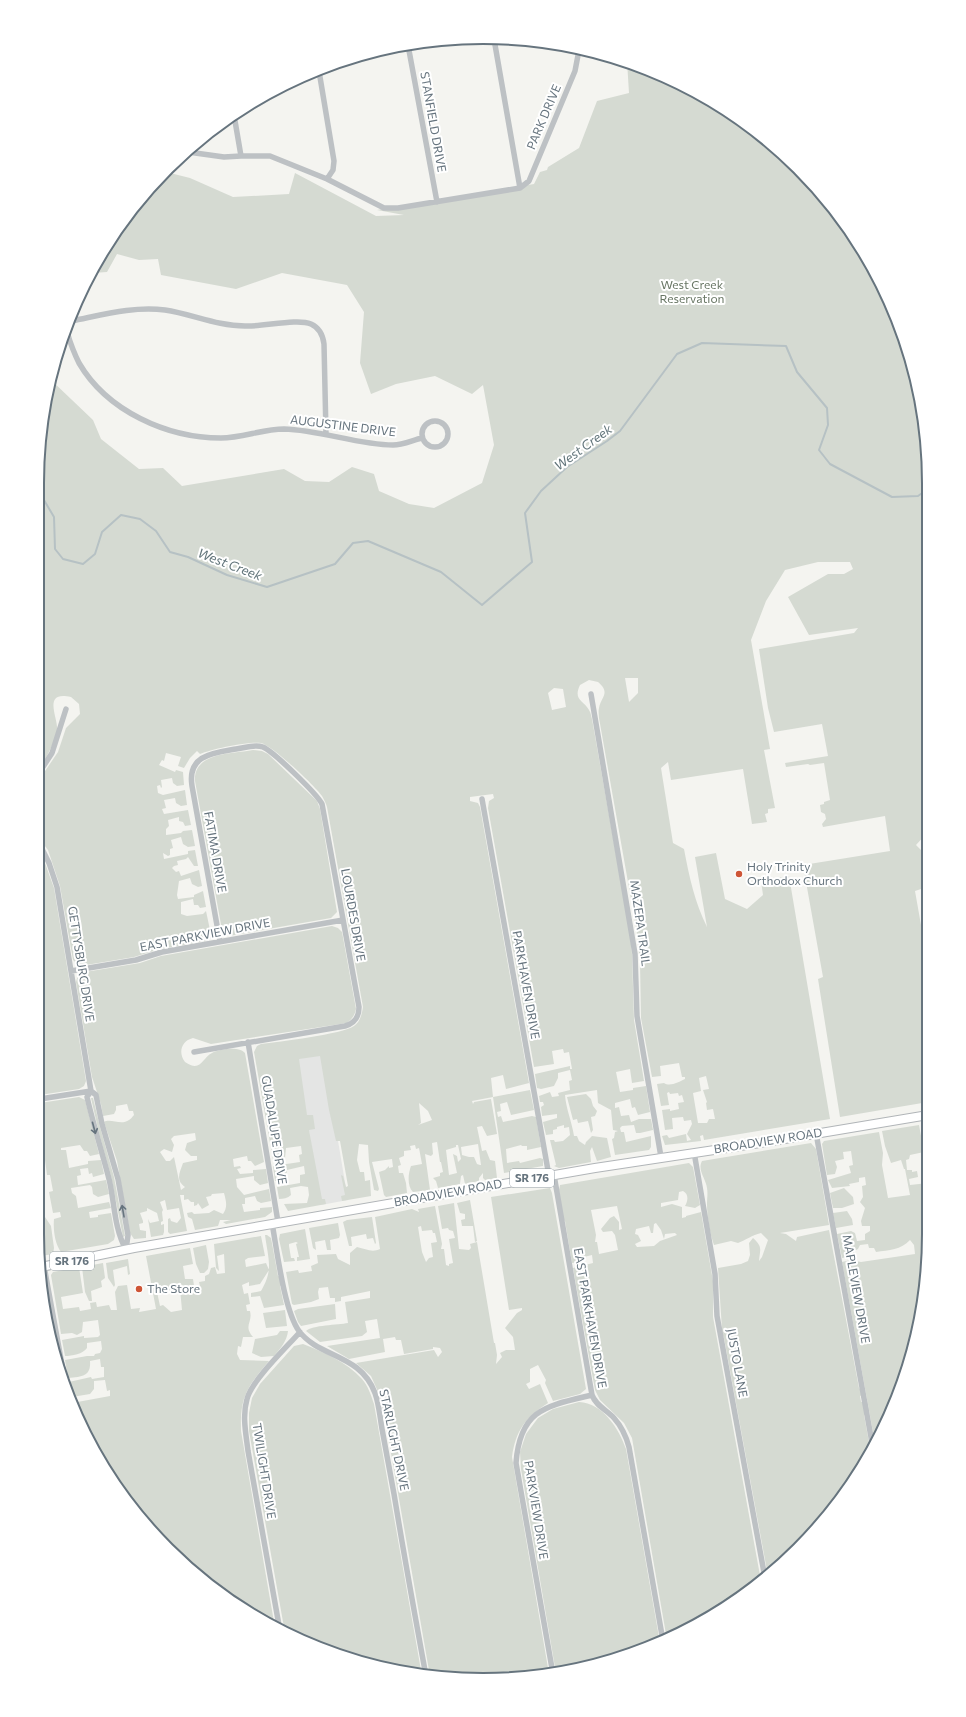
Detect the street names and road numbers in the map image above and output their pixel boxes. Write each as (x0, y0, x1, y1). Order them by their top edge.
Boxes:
street label: STANFIELD DRIVE (418, 70, 450, 173)
street label: PARK DRIVE (523, 82, 563, 151)
street label: AUGUSTINE DRIVE (290, 412, 397, 438)
street label: FATIMA DRIVE (202, 810, 230, 894)
street label: LOURDES DRIVE (339, 867, 369, 962)
street label: MAZEPA TRAIL (628, 879, 654, 967)
street label: GETTYSBURG DRIVE (66, 905, 98, 1023)
street label: EAST PARKVIEW DRIVE (138, 915, 271, 954)
street label: PARKHAVEN DRIVE (511, 929, 543, 1040)
street label: GUADALUPE DRIVE (259, 1074, 291, 1185)
street label: BROADVIEW ROAD (713, 1125, 823, 1155)
road number: SR 176 (510, 1169, 554, 1187)
street label: BROADVIEW ROAD (393, 1176, 503, 1208)
street label: MAPLEVIEW DRIVE (841, 1233, 873, 1344)
street label: EAST PARKHAVEN DRIVE (572, 1247, 610, 1389)
road number: SR 176 (50, 1252, 94, 1270)
street label: JUSTO LANE (724, 1327, 751, 1399)
street label: STARLIGHT DRIVE (377, 1388, 413, 1492)
street label: TWILIGHT DRIVE (250, 1422, 279, 1520)
street label: PARKVIEW DRIVE (522, 1459, 552, 1560)

